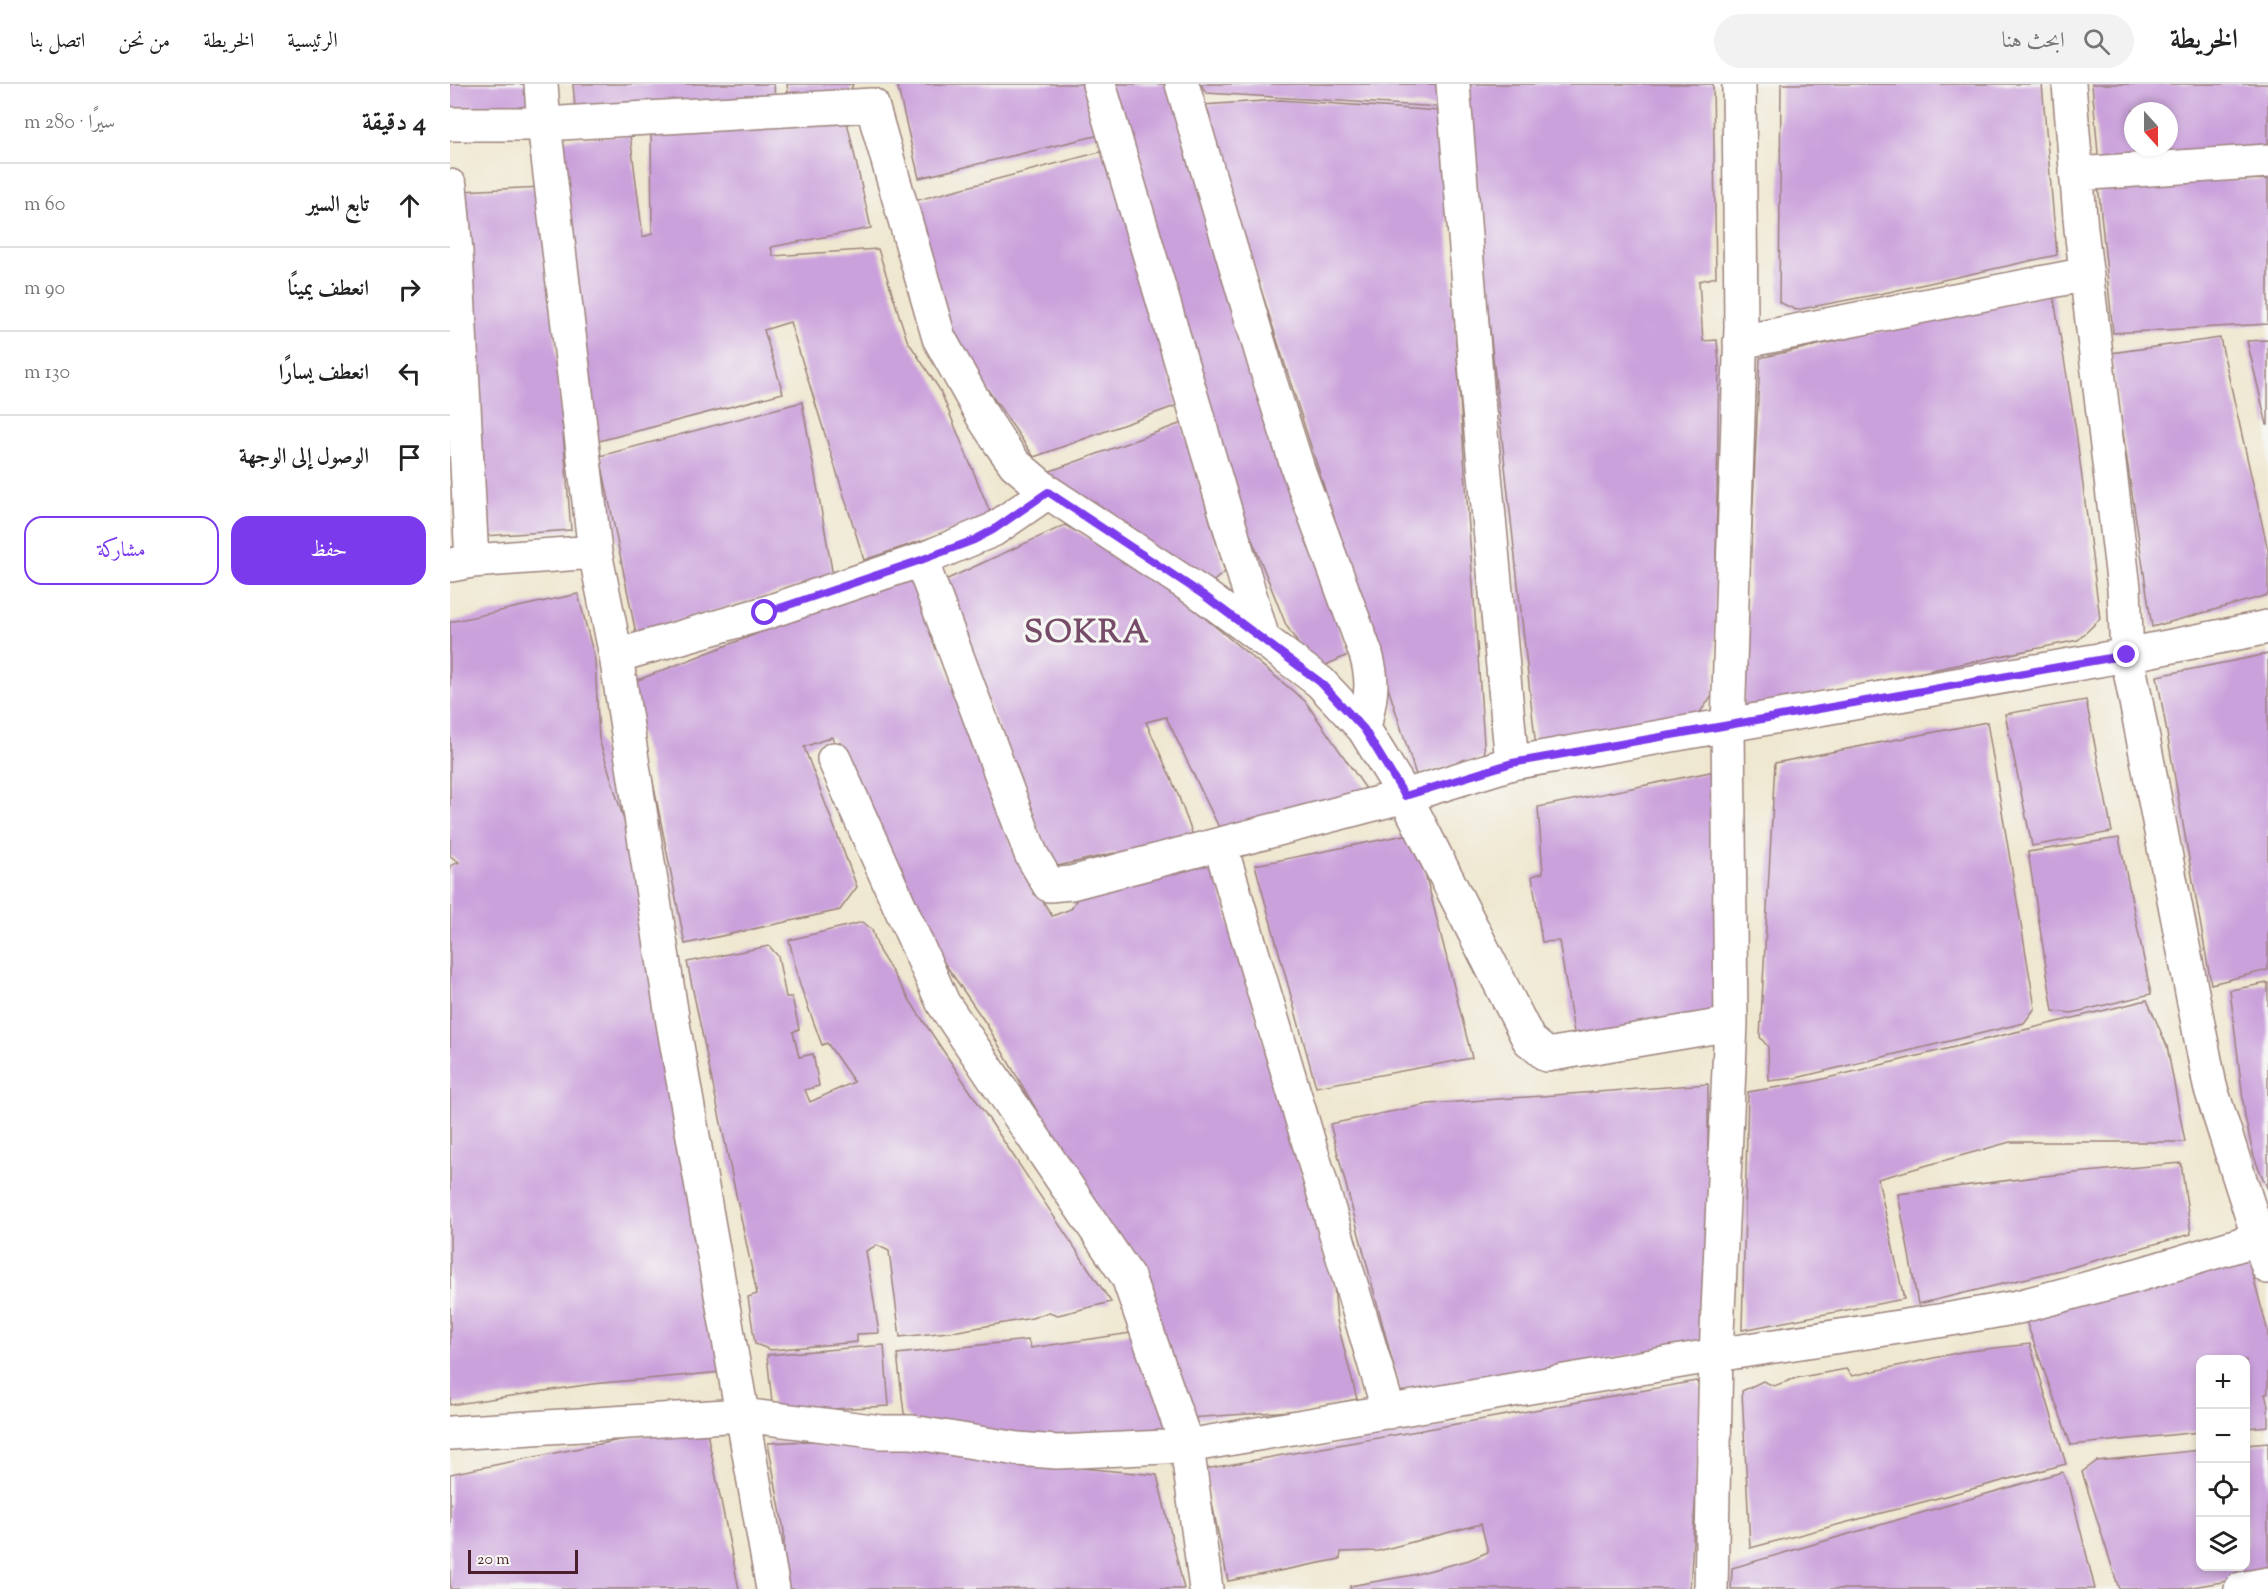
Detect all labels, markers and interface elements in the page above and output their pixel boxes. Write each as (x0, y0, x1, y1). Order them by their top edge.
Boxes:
search box (1714, 14, 2134, 68)
text: الخريطة (2170, 21, 2238, 61)
icon: search (2080, 25, 2113, 58)
text: ابحث هنا (2002, 26, 2065, 58)
text: اتصل بنا (30, 27, 85, 57)
text: من نحن (118, 27, 170, 57)
text: الخريطة (203, 27, 254, 57)
text: الرئيسية (287, 27, 338, 57)
north arrow (2124, 102, 2178, 156)
text: 4 دقيقة (362, 105, 426, 142)
text: سيرًا · 280 m (24, 109, 115, 138)
icon: ahead (393, 189, 426, 222)
text: تابع السير (307, 190, 369, 222)
text: 60 m (24, 191, 65, 220)
icon: right (393, 273, 426, 306)
text: انعطف يمينًا (288, 274, 369, 306)
text: 90 m (24, 275, 65, 304)
icon: left (393, 357, 426, 390)
text: انعطف يسارًا (279, 358, 369, 390)
text: 130 m (24, 359, 70, 388)
icon: arrive (393, 441, 426, 474)
text: الوصول إلى الوجهة (239, 442, 369, 474)
button: مشاركة (24, 516, 219, 585)
button: حفظ (231, 516, 426, 585)
route start (751, 599, 777, 625)
district label: SOKRA (1024, 611, 1150, 657)
route end (2113, 641, 2139, 667)
map controls (2196, 1355, 2250, 1571)
button: + (2196, 1355, 2250, 1409)
button: − (2196, 1409, 2250, 1463)
button: locate (2196, 1463, 2250, 1517)
button: layers (2196, 1517, 2250, 1571)
scale bar (468, 1547, 578, 1574)
text: 20 m (477, 1549, 510, 1572)

